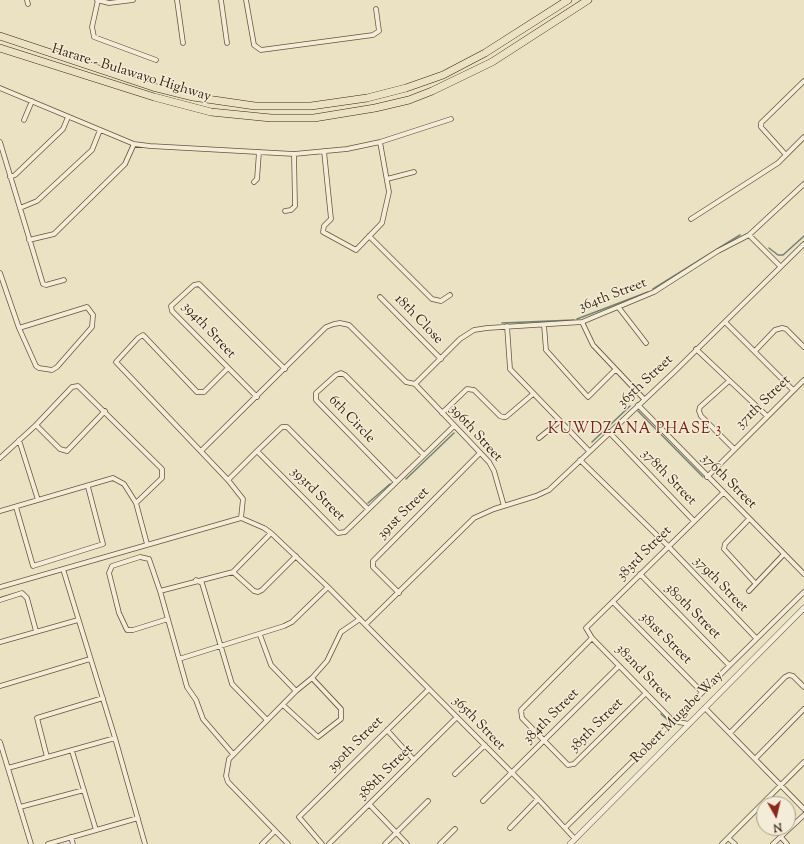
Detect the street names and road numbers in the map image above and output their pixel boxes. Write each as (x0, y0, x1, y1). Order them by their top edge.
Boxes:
street label: Harare - Bulawayo Highway (49, 42, 213, 106)
street label: 364th Street (577, 275, 649, 317)
street label: 18th Close (390, 292, 446, 348)
street label: 394th Street (178, 299, 238, 363)
street label: 365th Street (615, 352, 677, 412)
street label: 371th Street (733, 373, 795, 433)
street label: 6th Circle (324, 393, 378, 447)
street label: 396th Street (445, 402, 505, 466)
street label: 378th Street (637, 446, 699, 510)
street label: 376th Street (697, 451, 759, 513)
street label: 393rd Street (286, 464, 348, 526)
street label: 391st Street (375, 485, 433, 543)
street label: 383rd Street (614, 523, 676, 585)
street label: 379th Street (689, 554, 751, 616)
street label: 380th Street (661, 581, 723, 643)
street label: 381st Street (635, 609, 695, 669)
street label: 382nd Street (611, 641, 675, 707)
street label: Robert Mugabe Way (628, 668, 728, 768)
street label: 384th Street (521, 686, 583, 748)
street label: 365th Street (448, 693, 508, 755)
street label: 385th Street (566, 695, 628, 757)
street label: 390th Street (325, 714, 387, 776)
street label: 388th Street (355, 742, 417, 804)

